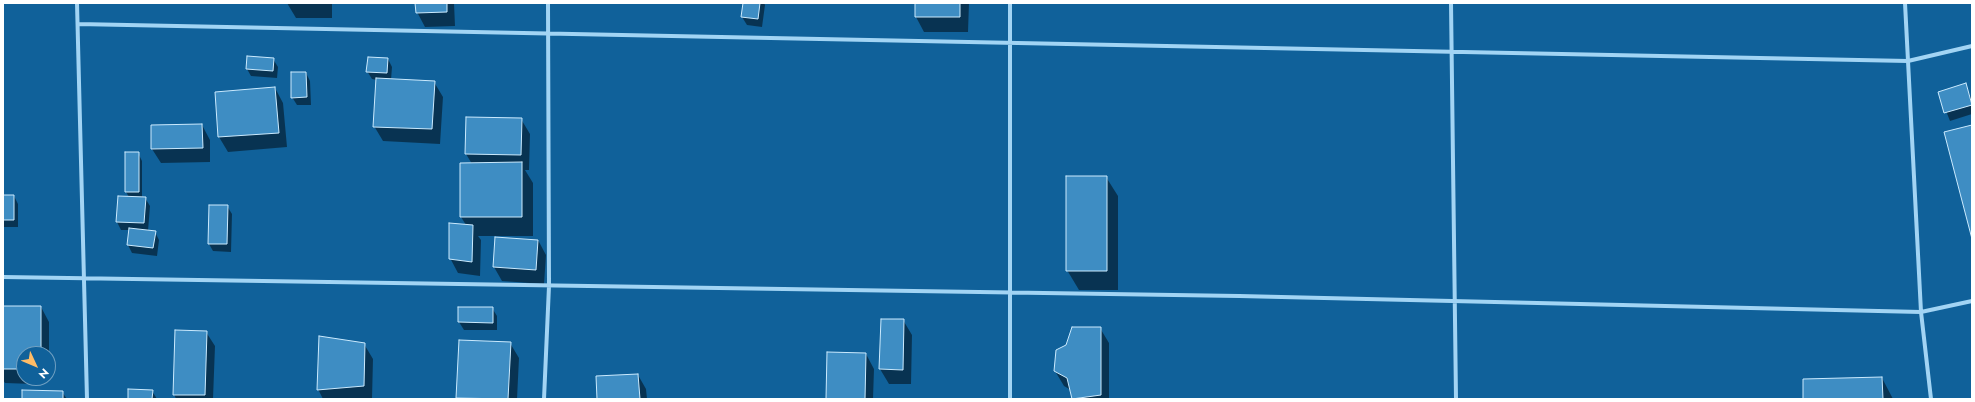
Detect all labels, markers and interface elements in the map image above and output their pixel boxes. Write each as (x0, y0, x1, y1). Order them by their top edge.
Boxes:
north arrow (16, 346, 56, 386)
text: N (35, 365, 53, 382)

